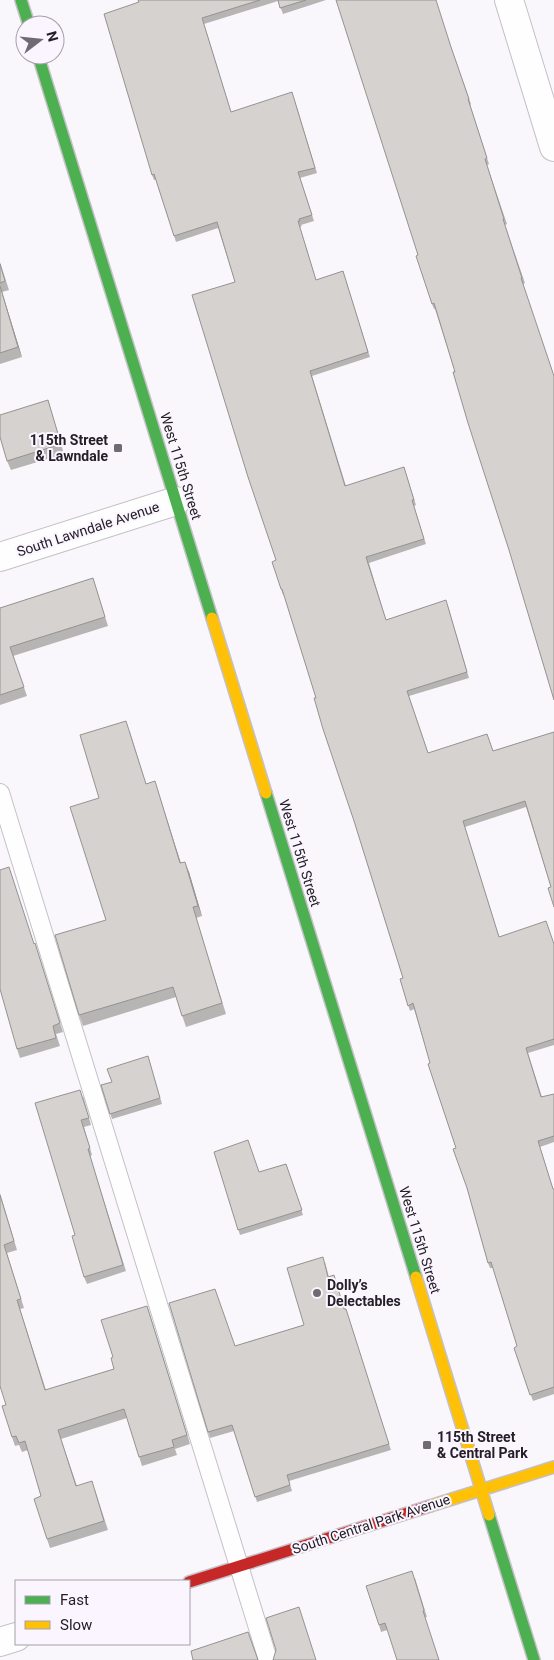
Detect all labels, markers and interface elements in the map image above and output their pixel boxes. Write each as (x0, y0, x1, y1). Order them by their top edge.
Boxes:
north arrow (15, 15, 65, 65)
text: N (43, 29, 62, 43)
street label: West 115th Street (157, 410, 205, 522)
place label: 115th Street & Lawndale (30, 432, 108, 464)
marker: 115th Street & Lawndale (112, 442, 124, 454)
street label: South Lawndale Avenue (15, 498, 161, 560)
street label: West 115th Street (276, 797, 324, 909)
street label: West 115th Street (396, 1184, 444, 1296)
place label: Dolly’s Delectables (327, 1277, 401, 1309)
marker: Dolly’s Delectables (311, 1287, 323, 1299)
place label: 115th Street & Central Park (437, 1429, 528, 1461)
marker: 115th Street & Central Park (421, 1439, 433, 1451)
street label: South Central Park Avenue (290, 1491, 452, 1557)
legend (15, 1580, 190, 1645)
text: Fast (60, 1591, 89, 1609)
text: Slow (60, 1616, 92, 1634)

